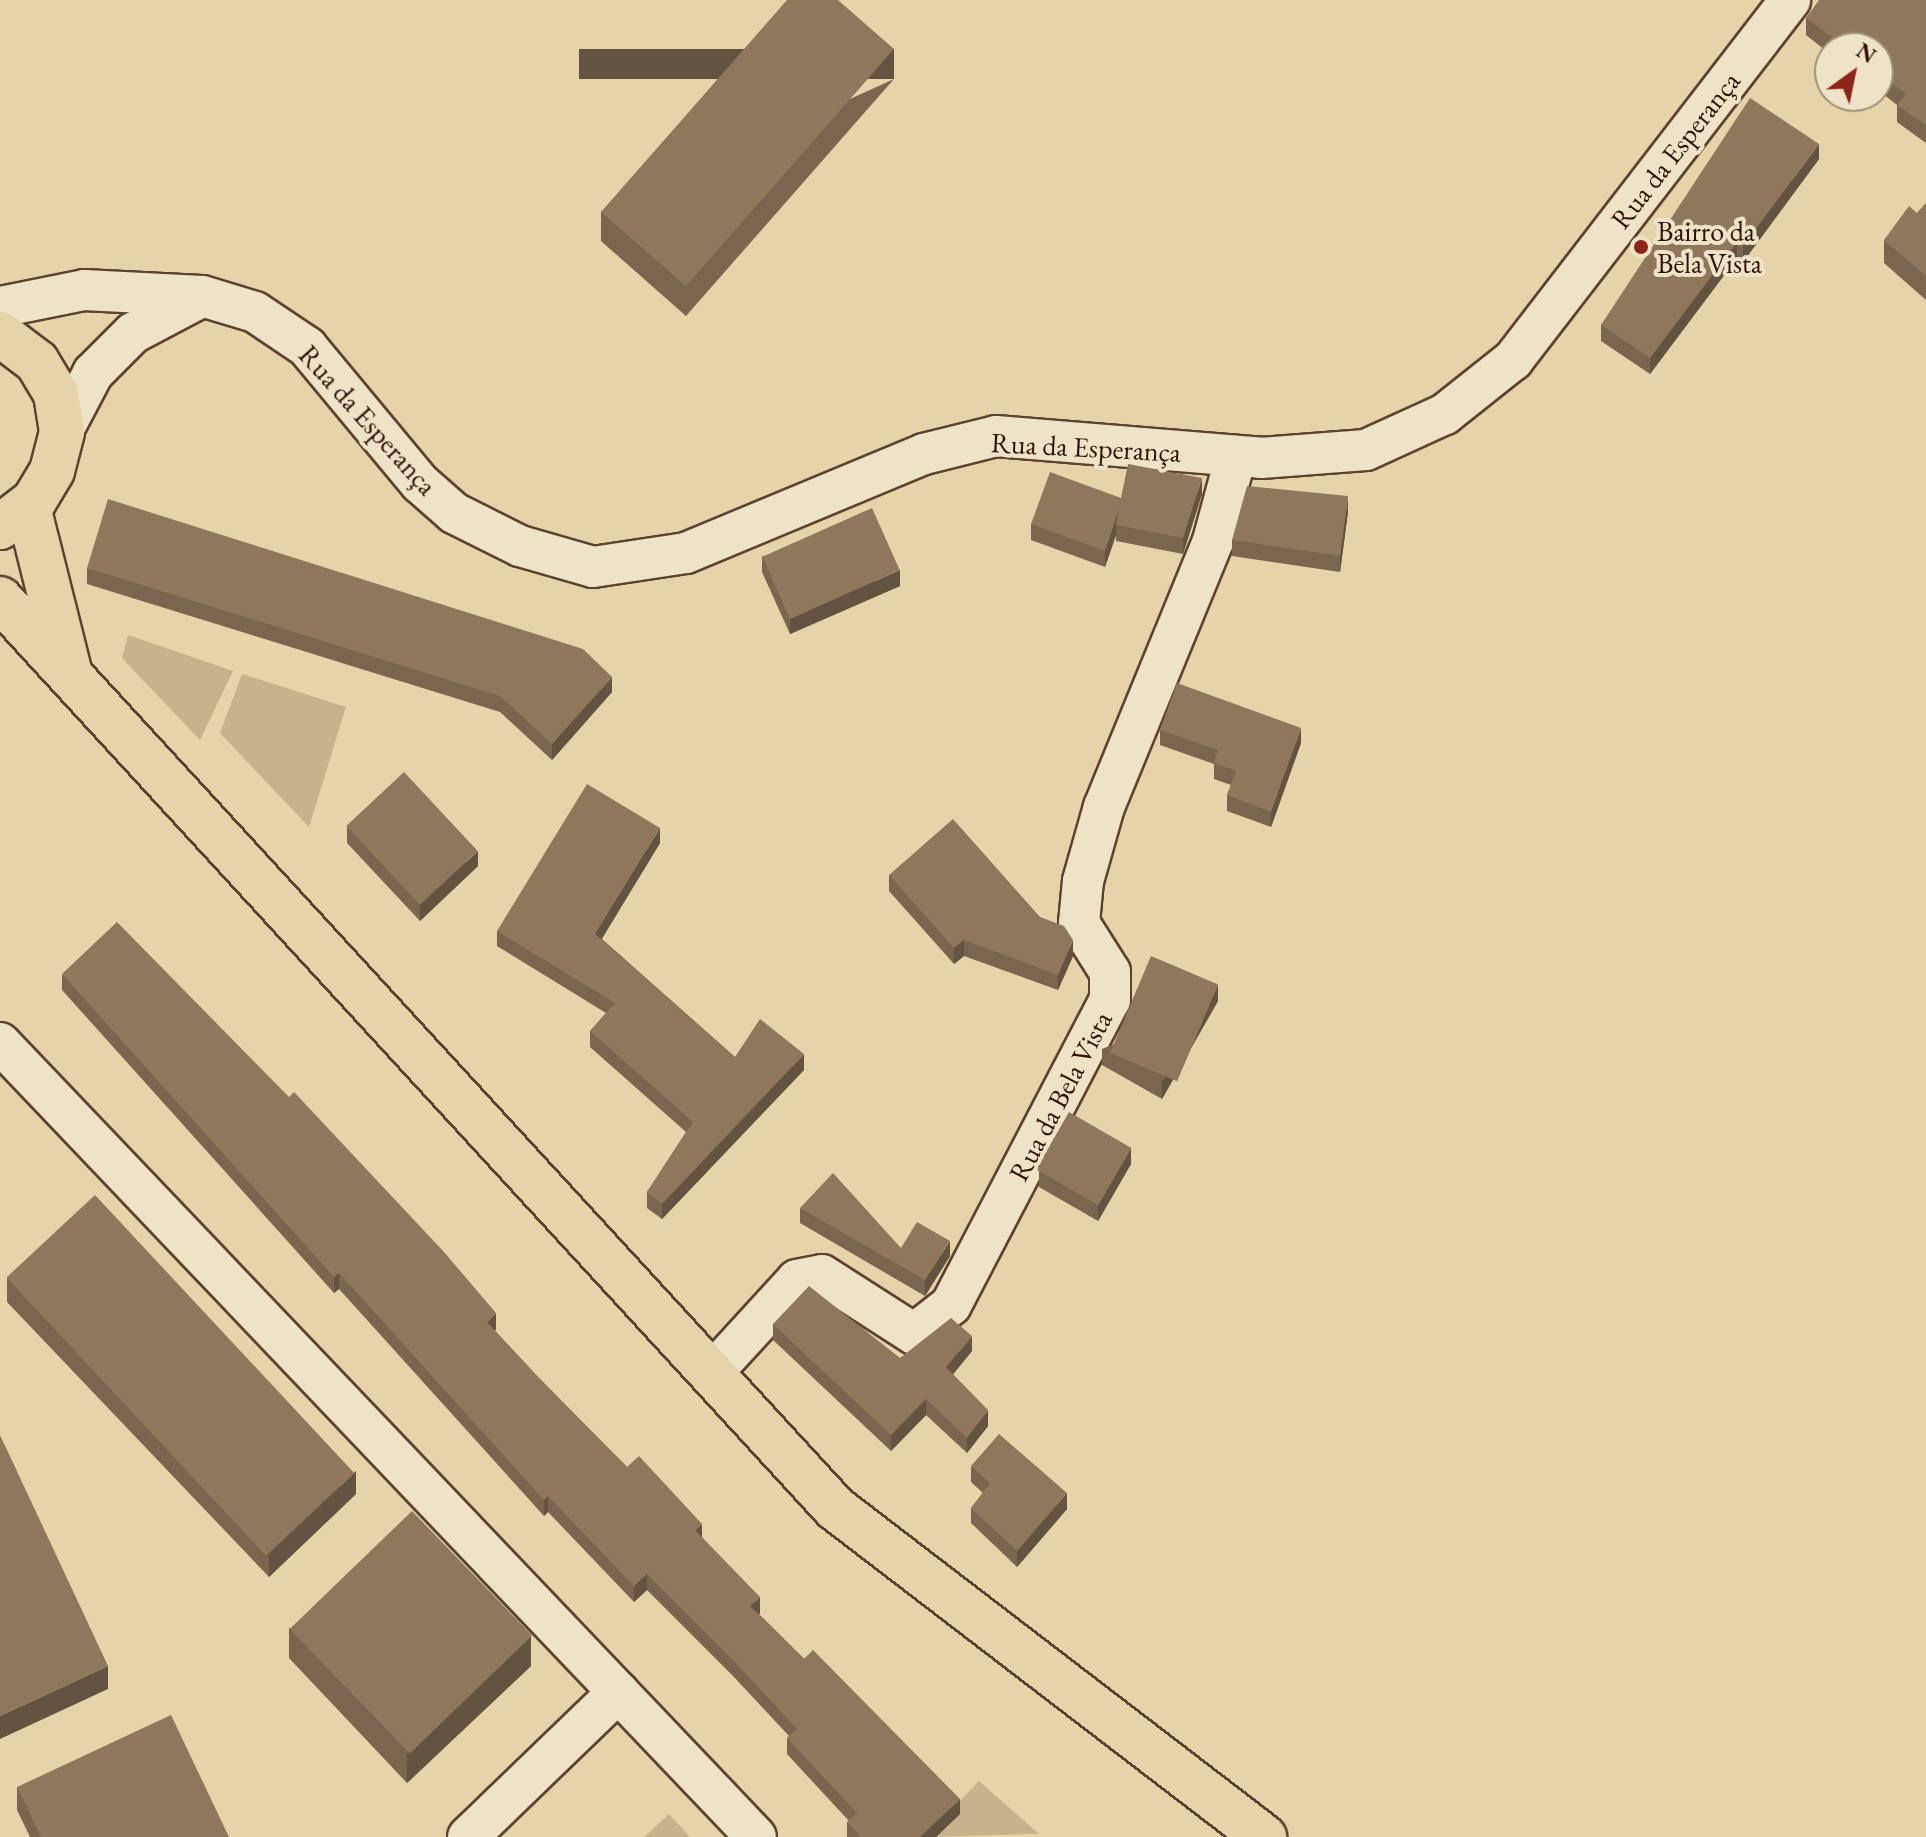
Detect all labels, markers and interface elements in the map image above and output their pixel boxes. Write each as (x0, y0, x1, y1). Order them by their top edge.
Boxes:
north arrow (1814, 32, 1894, 112)
text: N (1851, 36, 1882, 70)
street label: Rua da Esperança (1603, 65, 1747, 235)
place label: Bairro da Bela Vista (1657, 214, 1762, 280)
marker: Bairro da Bela Vista (1632, 238, 1650, 256)
street label: Rua da Esperança (292, 338, 444, 502)
street label: Rua da Esperança (990, 425, 1182, 469)
street label: Rua da Bela Vista (1001, 1005, 1119, 1187)

